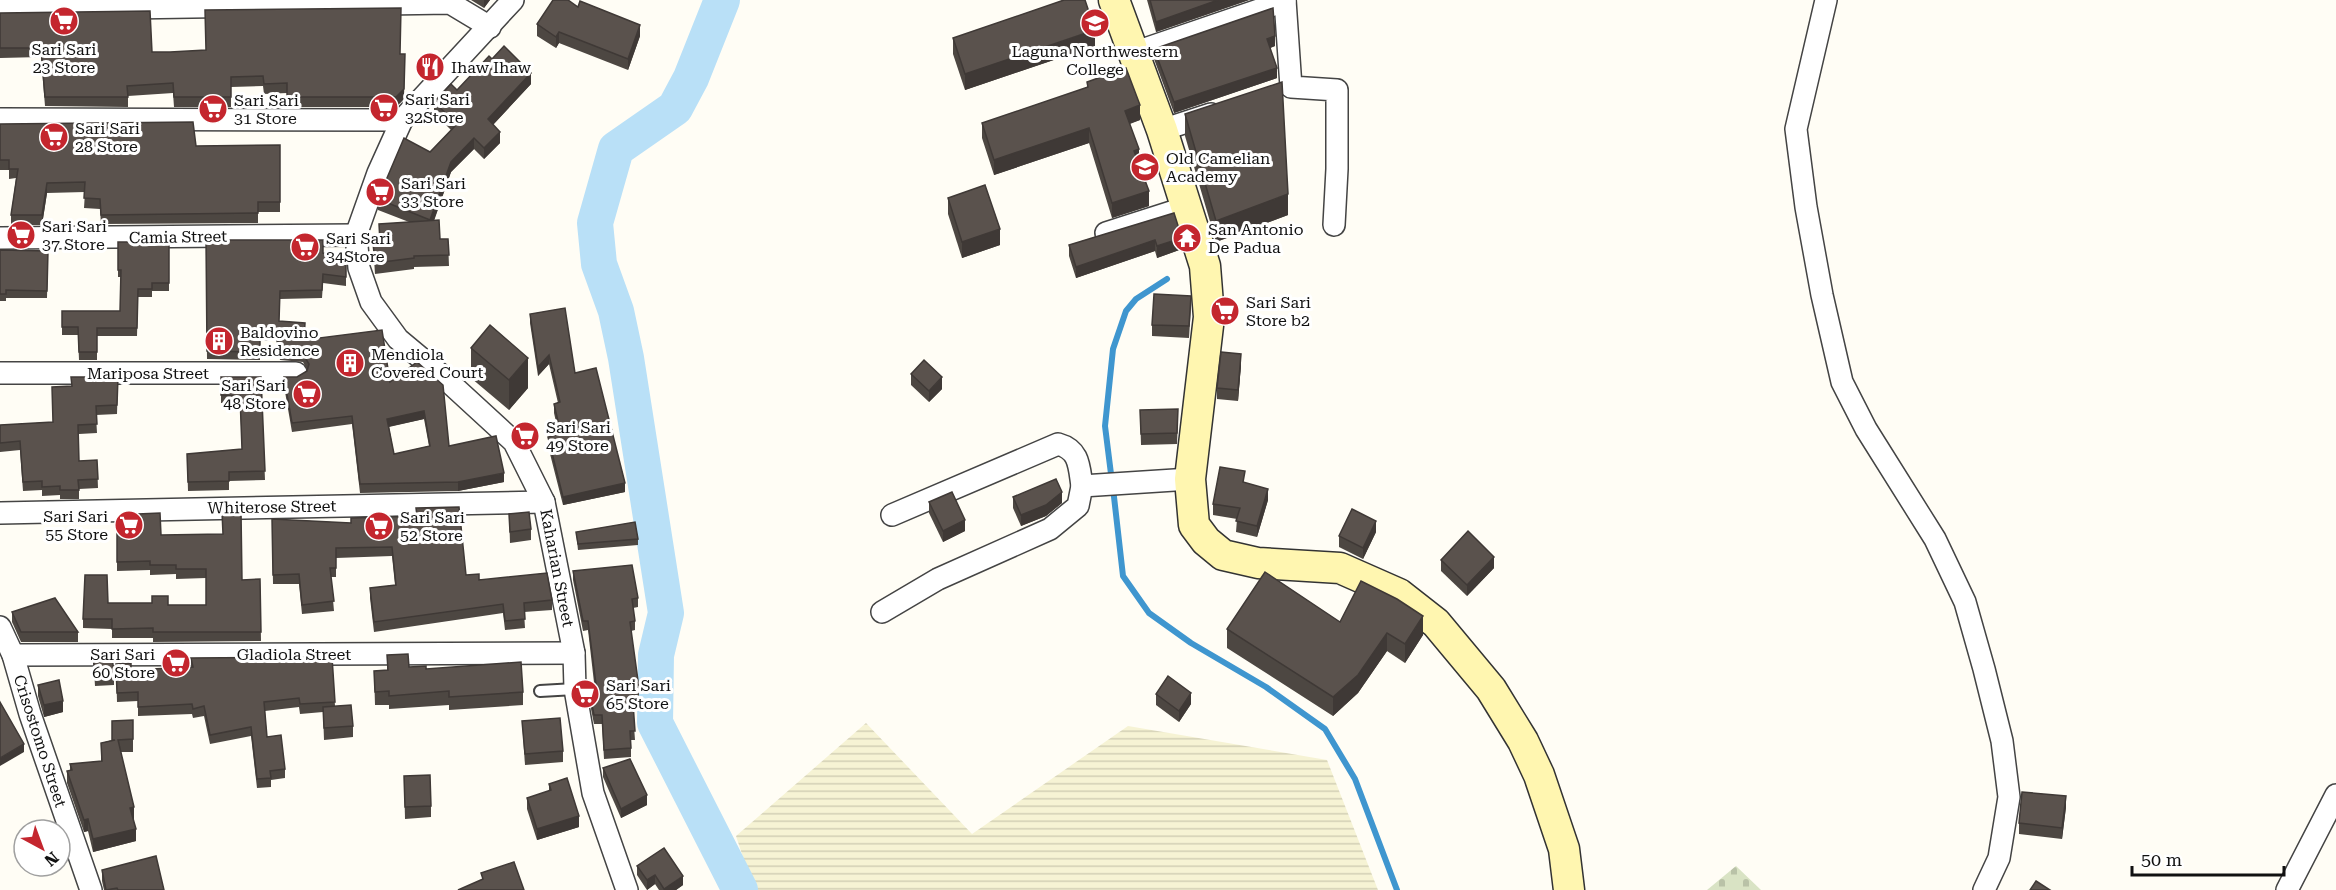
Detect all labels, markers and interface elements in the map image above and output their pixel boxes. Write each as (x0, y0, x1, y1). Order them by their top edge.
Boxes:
supermarket icon: Sari Sari 23 Store (48, 5, 80, 37)
school or university icon: Laguna Northwestern College (1079, 7, 1111, 39)
place label: Sari Sari 23 Store (32, 40, 96, 77)
place label: Laguna Northwestern College (1011, 42, 1179, 79)
restaurant icon: Ihaw Ihaw (414, 51, 446, 83)
place label: Ihaw Ihaw (451, 58, 532, 77)
place label: Sari Sari 32Store (405, 90, 470, 127)
place label: Sari Sari 31 Store (234, 91, 299, 128)
supermarket icon: Sari Sari 32Store (368, 92, 400, 124)
supermarket icon: Sari Sari 31 Store (197, 93, 229, 125)
place label: Sari Sari 28 Store (75, 119, 140, 156)
supermarket icon: Sari Sari 28 Store (38, 121, 70, 153)
place label: Old Camelian Academy (1166, 149, 1270, 186)
school or university icon: Old Camelian Academy (1129, 151, 1161, 183)
place label: Sari Sari 33 Store (401, 174, 466, 211)
supermarket icon: Sari Sari 33 Store (364, 176, 396, 208)
place label: Sari Sari 37 Store (42, 217, 107, 254)
supermarket icon: Sari Sari 37 Store (5, 219, 37, 251)
place label: San Antonio De Padua (1208, 220, 1304, 257)
temple icon: San Antonio De Padua (1171, 222, 1203, 254)
street label: Camia Street (129, 227, 227, 247)
place label: Sari Sari 34Store (326, 229, 391, 266)
supermarket icon: Sari Sari 34Store (289, 231, 321, 263)
place label: Sari Sari Store b2 (1246, 293, 1311, 330)
supermarket icon: Sari Sari Store b2 (1209, 295, 1241, 327)
place label: Baldovino Residence (240, 323, 320, 360)
building icon: Baldovino Residence (203, 325, 235, 357)
place label: Mendiola Covered Court (371, 345, 484, 382)
building icon: Mendiola Covered Court (334, 347, 366, 379)
street label: Mariposa Street (87, 364, 209, 383)
place label: Sari Sari 48 Store (221, 376, 286, 413)
supermarket icon: Sari Sari 48 Store (291, 378, 323, 410)
place label: Sari Sari 49 Store (546, 418, 611, 455)
supermarket icon: Sari Sari 49 Store (509, 420, 541, 452)
street label: Whiterose Street (207, 496, 337, 518)
place label: Sari Sari 55 Store (43, 507, 108, 544)
street label: Kaharian Street (536, 507, 578, 629)
place label: Sari Sari 52 Store (400, 508, 465, 545)
supermarket icon: Sari Sari 55 Store (113, 509, 145, 541)
supermarket icon: Sari Sari 52 Store (363, 510, 395, 542)
place label: Sari Sari 60 Store (90, 645, 155, 682)
street label: Gladiola Street (237, 645, 351, 664)
supermarket icon: Sari Sari 60 Store (160, 647, 192, 679)
street label: Crisostomo Street (10, 672, 70, 810)
place label: Sari Sari 65 Store (606, 676, 671, 713)
supermarket icon: Sari Sari 65 Store (569, 678, 601, 710)
north arrow (12, 818, 72, 878)
scale bar (2132, 839, 2284, 877)
text: N (41, 848, 62, 870)
text: 50 m (2141, 849, 2182, 870)

